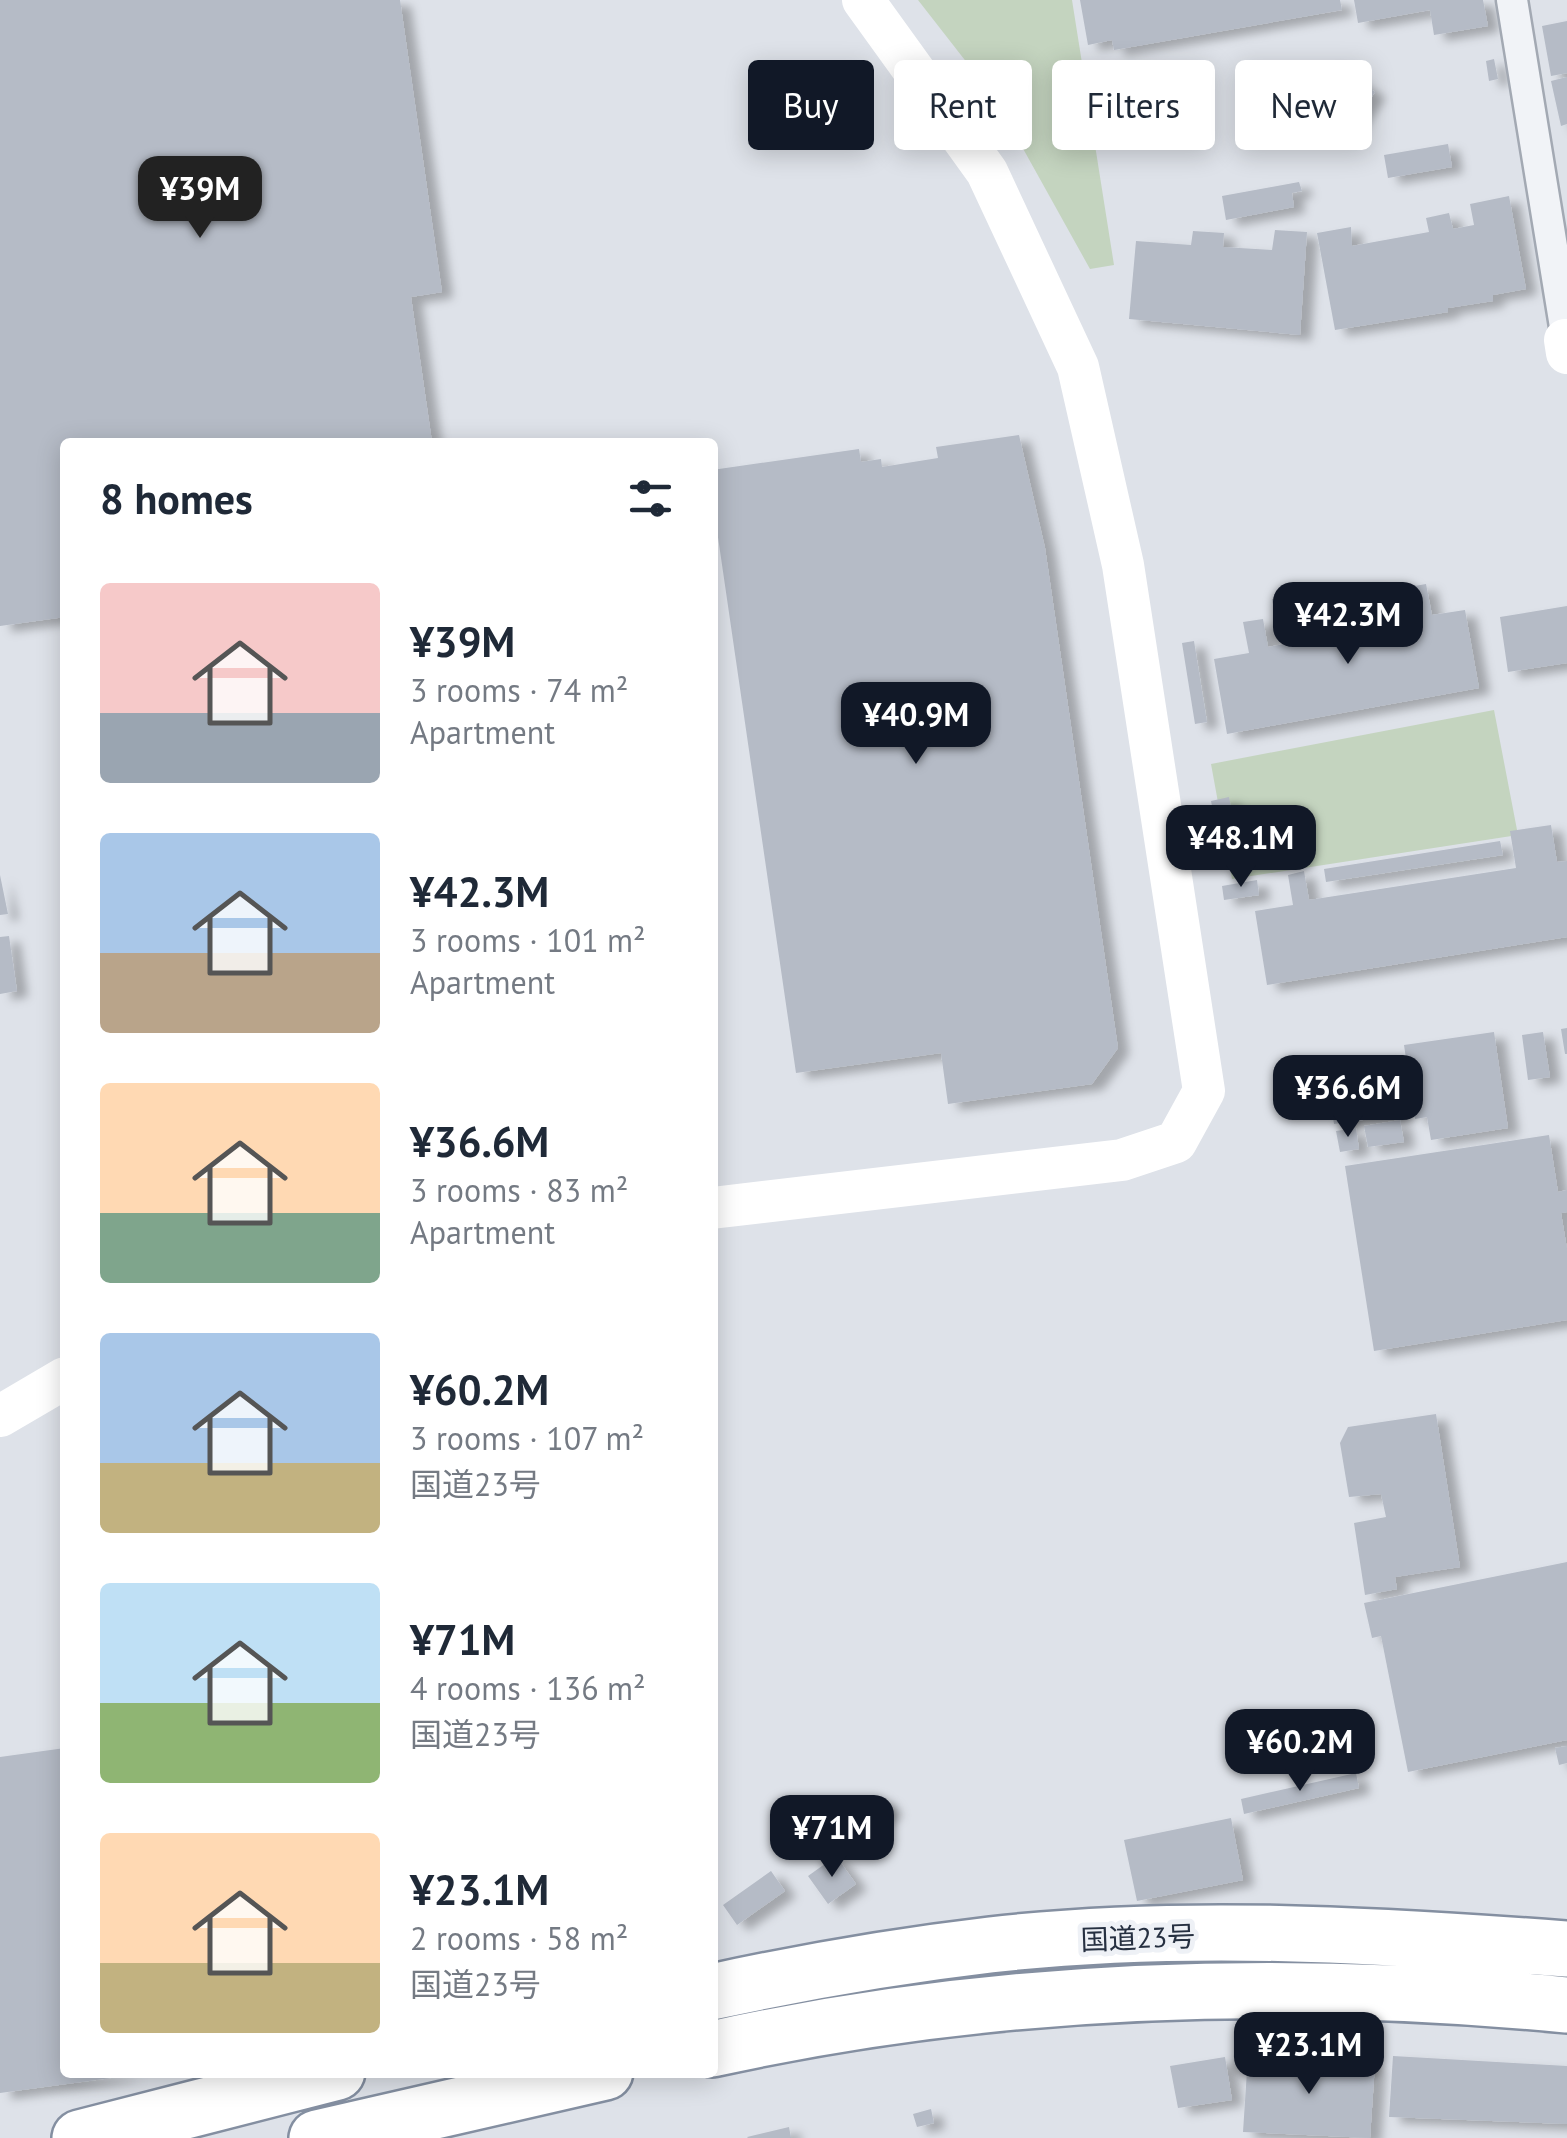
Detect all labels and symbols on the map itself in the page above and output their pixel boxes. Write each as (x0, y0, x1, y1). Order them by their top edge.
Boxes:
pin: ¥39M (141, 156, 259, 241)
pin: ¥42.3M (1267, 582, 1429, 667)
pin: ¥40.9M (835, 682, 997, 767)
pin: ¥48.1M (1160, 805, 1322, 890)
pin: ¥36.6M (1267, 1055, 1429, 1140)
pin: ¥60.2M (1219, 1709, 1381, 1794)
pin: ¥71M (773, 1795, 891, 1880)
street label: 国道23号 (1080, 1917, 1196, 1958)
pin: ¥23.1M (1228, 2012, 1390, 2097)

